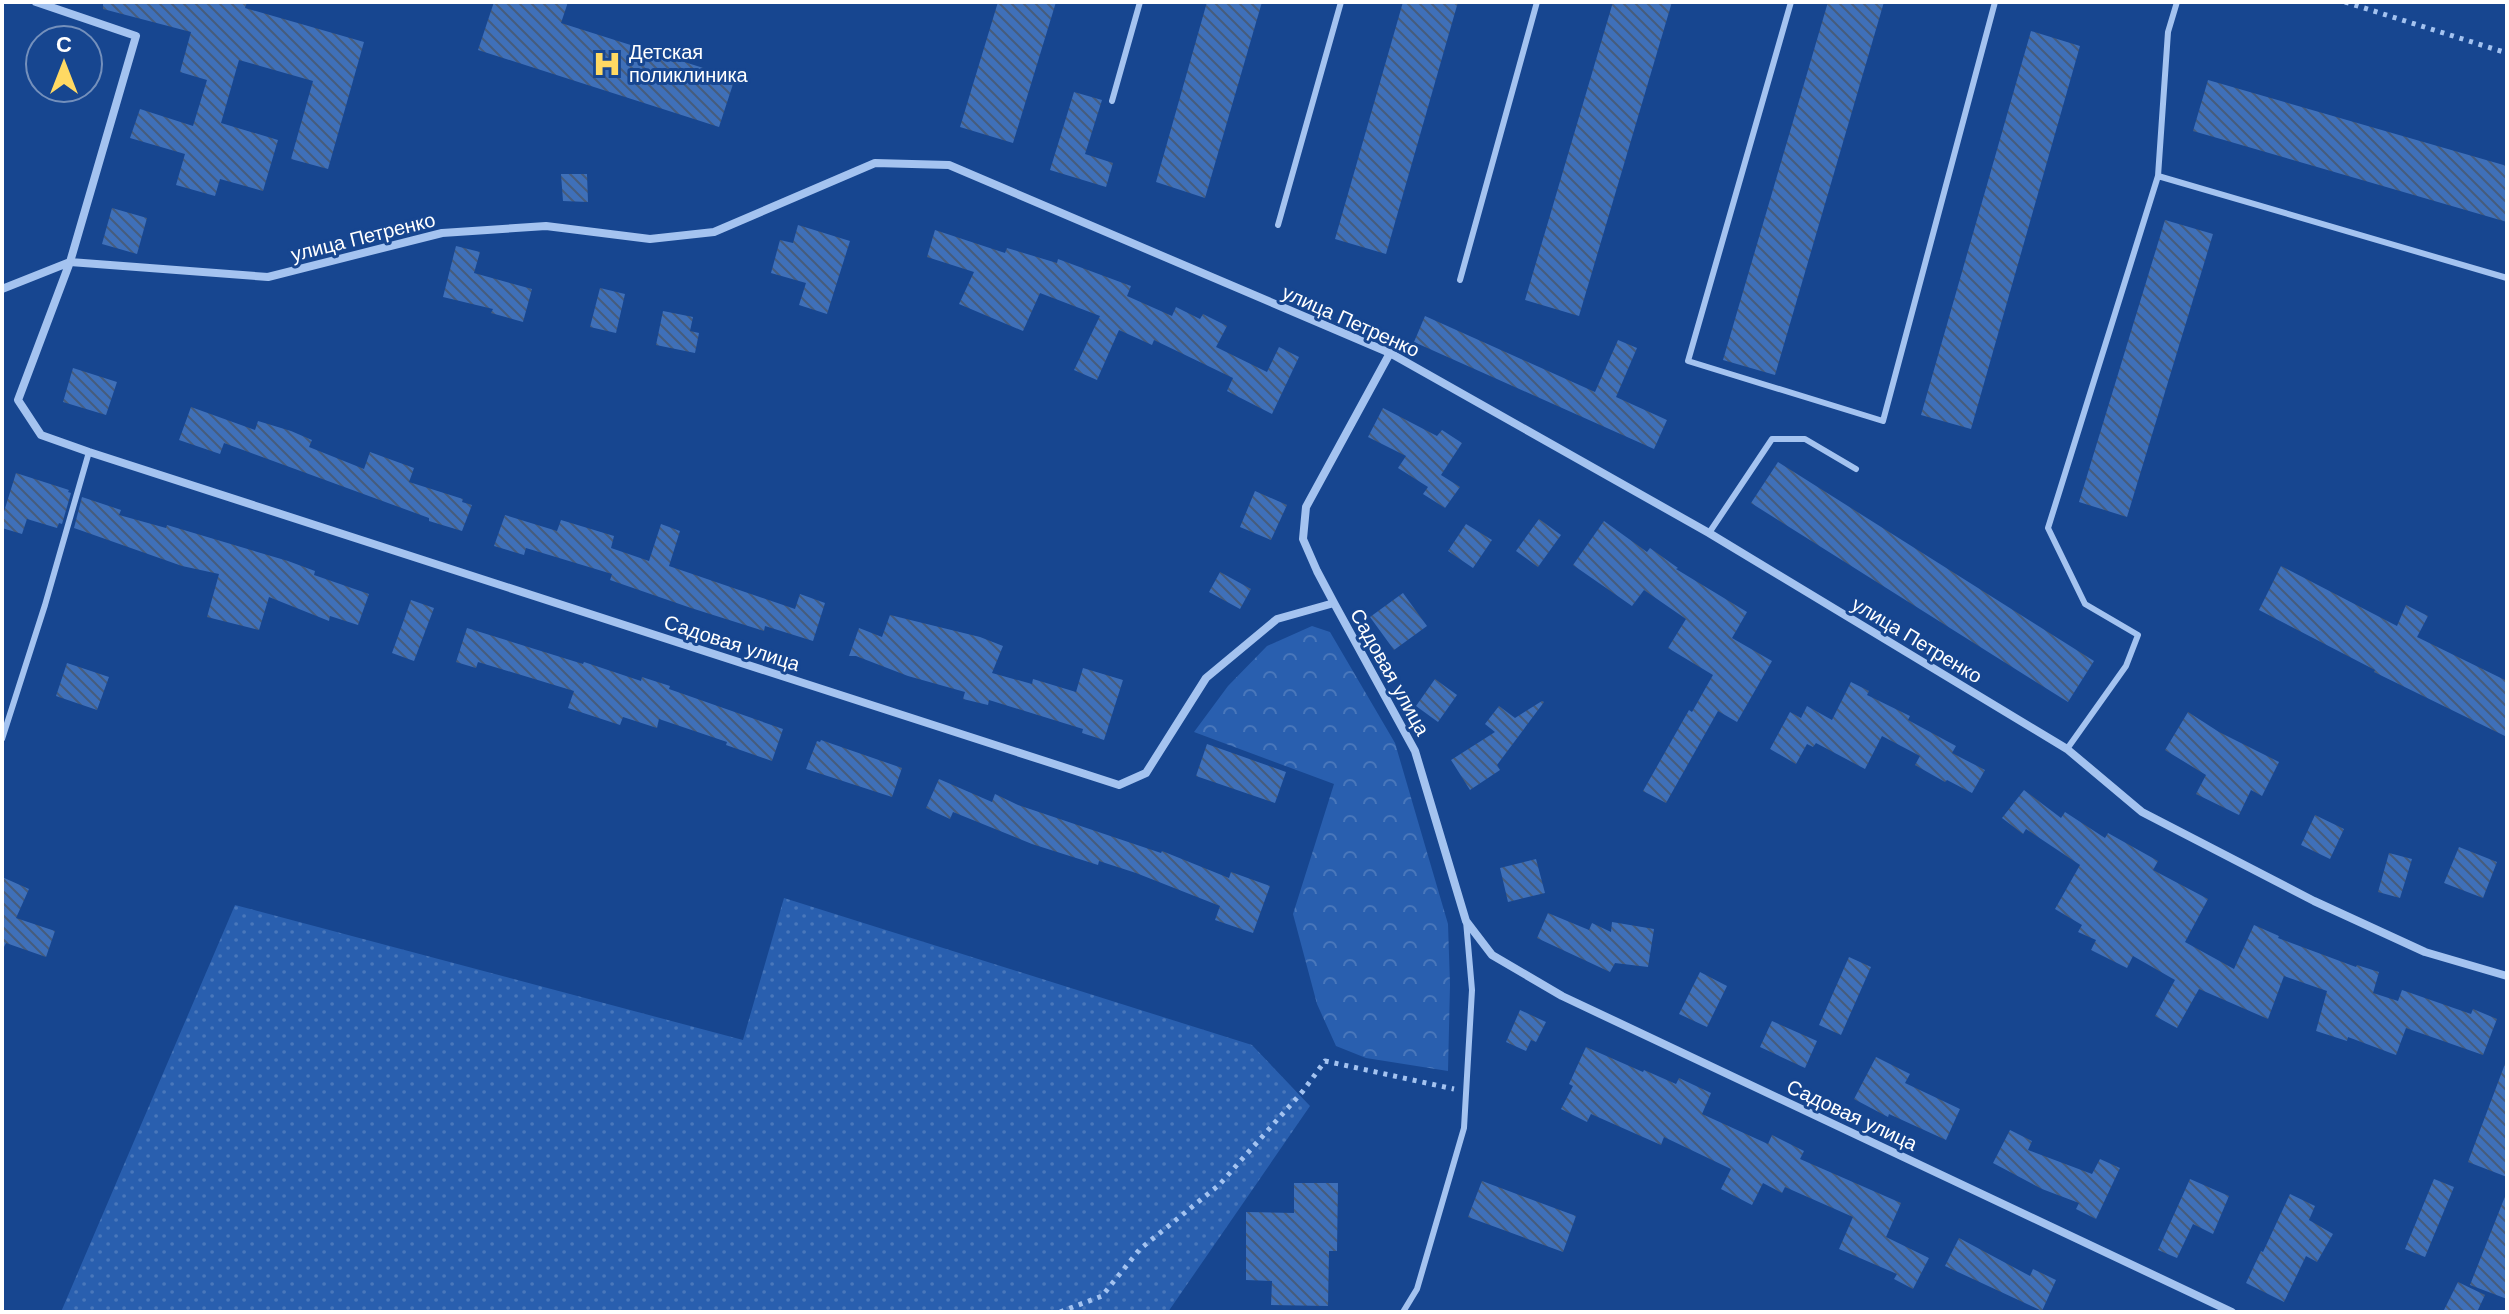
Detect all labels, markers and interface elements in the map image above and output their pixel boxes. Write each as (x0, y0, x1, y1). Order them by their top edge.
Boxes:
north arrow (24, 24, 104, 104)
text: С (56, 32, 72, 57)
place label: Детская поликлиника (629, 41, 749, 86)
hospital icon: Детская поликлиника (592, 49, 622, 79)
street label: улица Петренко (289, 208, 437, 266)
street label: улица Петренко (1279, 281, 1423, 361)
street label: улица Петренко (1848, 592, 1986, 688)
street label: Садовая улица (1346, 605, 1434, 740)
street label: Садовая улица (661, 611, 804, 676)
street label: Садовая улица (1783, 1075, 1922, 1155)

